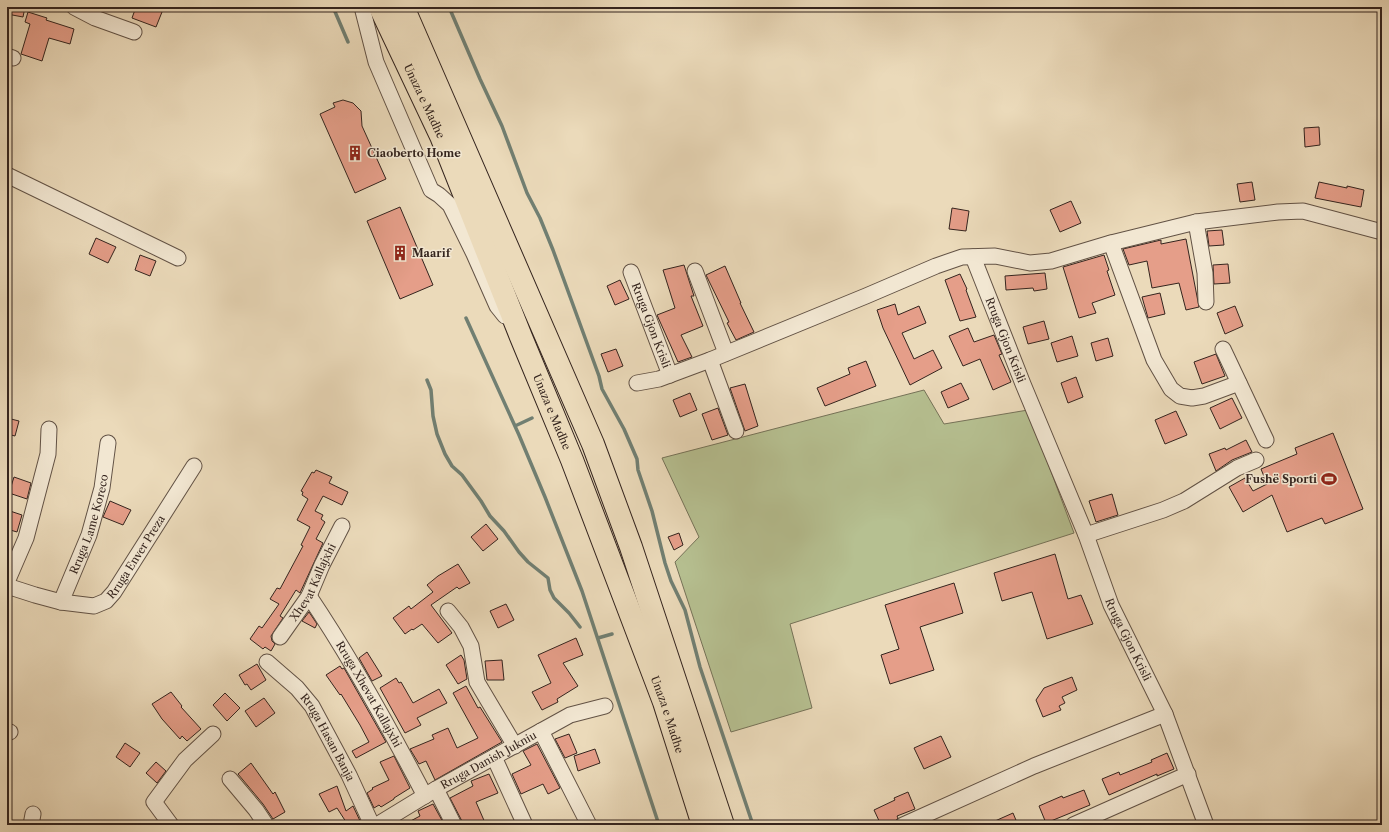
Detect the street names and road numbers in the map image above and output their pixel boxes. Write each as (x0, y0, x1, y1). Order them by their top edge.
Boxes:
street label: Unaza e Madhe (401, 61, 448, 141)
street label: Rruga Gjon Krisli (629, 281, 674, 371)
street label: Rruga Gjon Krisli (983, 295, 1029, 385)
street label: Unaza e Madhe (530, 372, 574, 452)
street label: Rruga Lame Koreco (66, 473, 111, 576)
street label: Rruga Enver Preza (104, 512, 168, 602)
street label: Xhevat Kallajxhi (286, 540, 339, 625)
street label: Rruga Gjon Krisli (1102, 596, 1155, 684)
street label: Rruga Xhevat Kallajxhi (333, 639, 405, 750)
street label: Unaza e Madhe (648, 674, 687, 755)
street label: Rruga Hasan Banja (297, 690, 358, 784)
street label: Rruga Danish Jukniu (438, 728, 539, 792)

